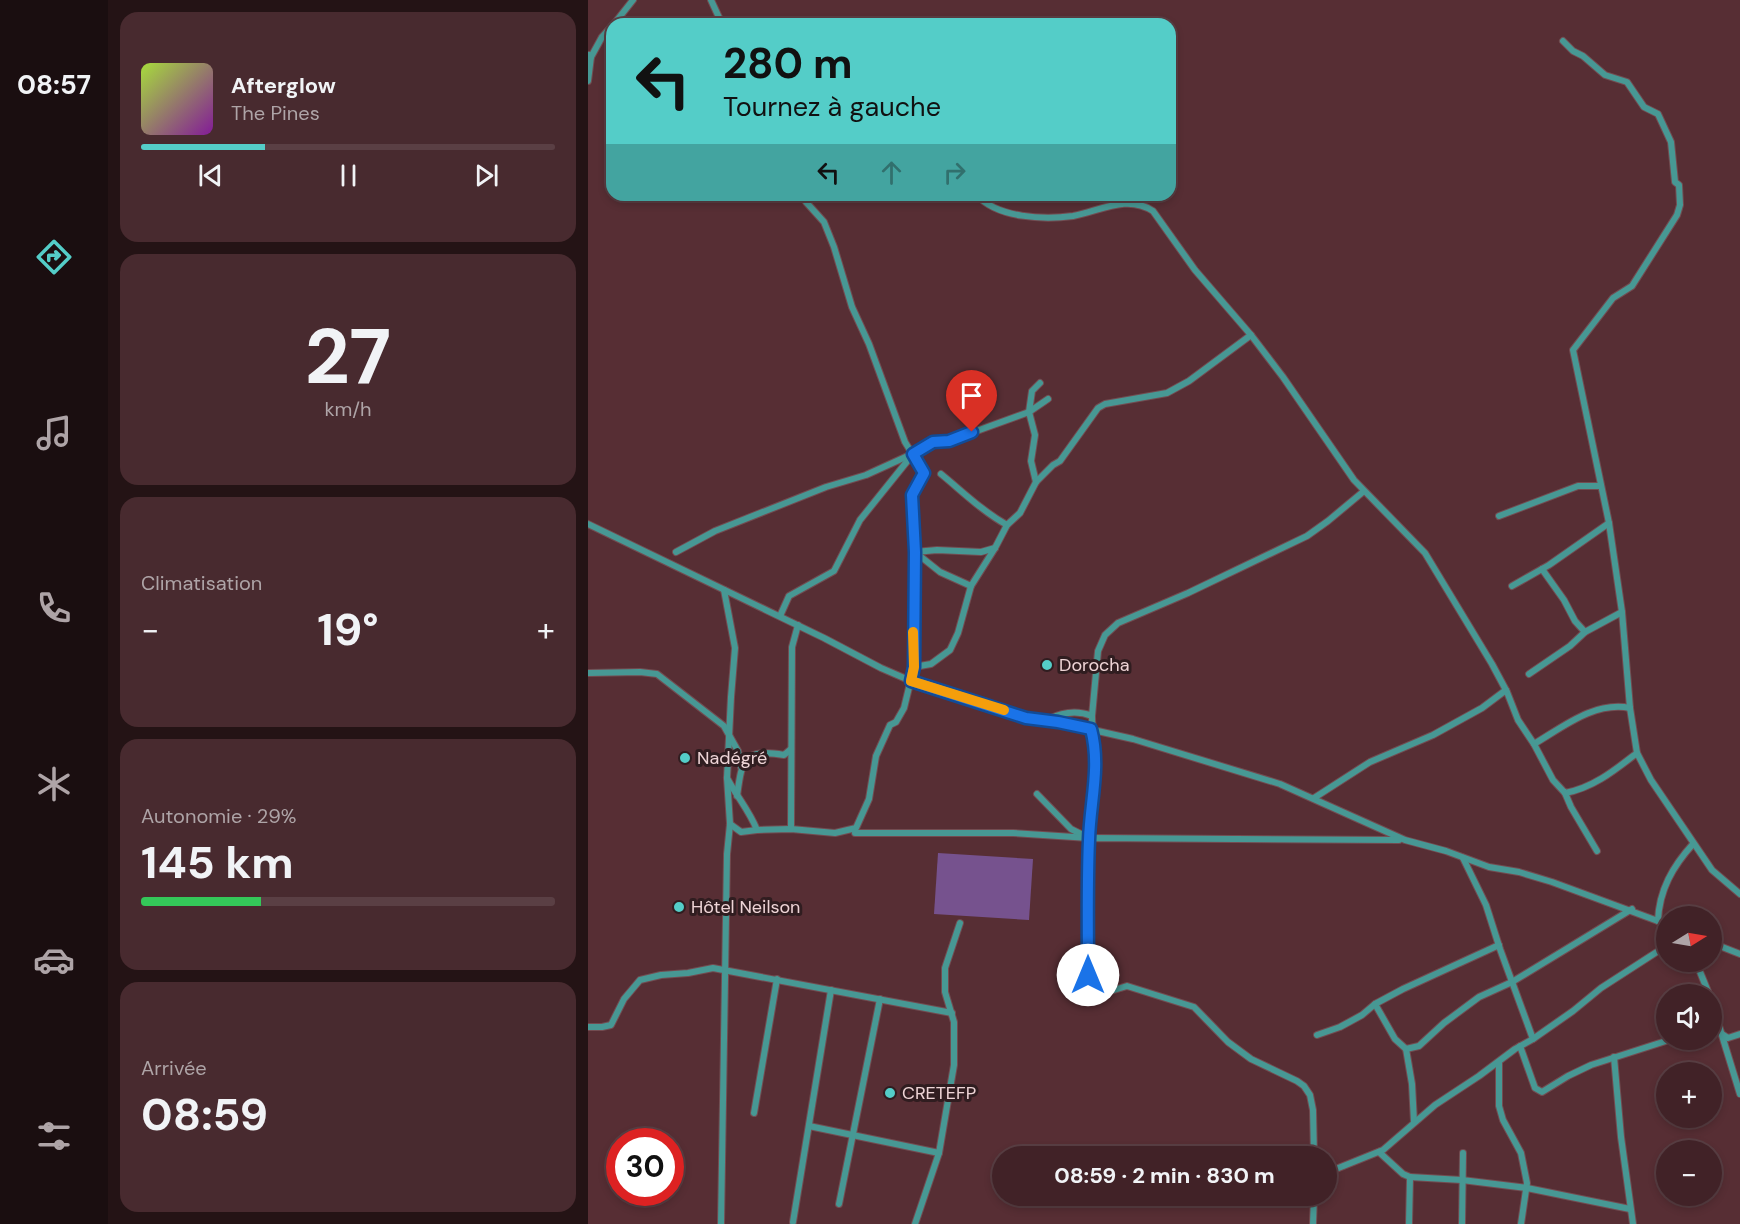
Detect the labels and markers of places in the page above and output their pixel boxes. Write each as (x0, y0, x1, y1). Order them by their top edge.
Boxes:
pin (946, 370, 997, 432)
place label: Dorocha (1059, 653, 1130, 677)
marker: Dorocha (1040, 658, 1054, 672)
place label: Nadégré (697, 746, 767, 770)
marker: Nadégré (678, 751, 692, 765)
place label: Hôtel Neilson (691, 895, 800, 919)
marker: Hôtel Neilson (672, 900, 686, 914)
place label: CRETEFP (902, 1081, 976, 1105)
marker: CRETEFP (883, 1086, 897, 1100)

